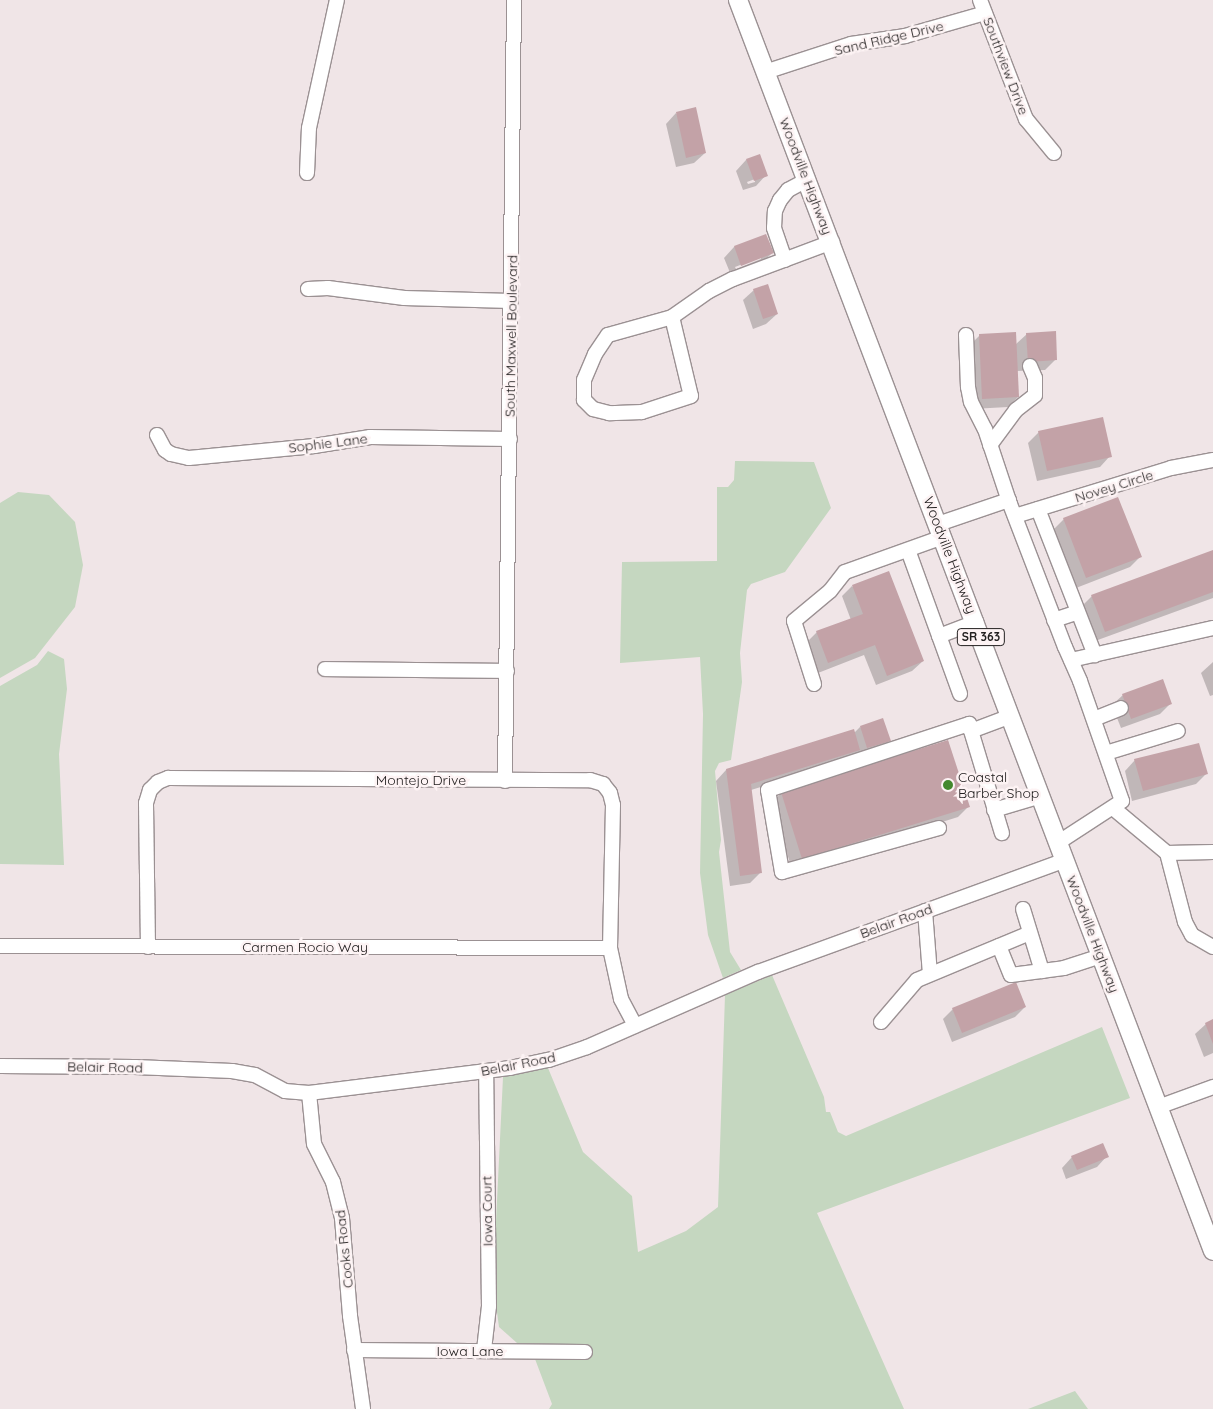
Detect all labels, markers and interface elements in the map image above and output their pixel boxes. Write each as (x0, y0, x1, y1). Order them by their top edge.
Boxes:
street label: Southview Drive (980, 15, 1032, 117)
street label: Sand Ridge Drive (833, 17, 945, 59)
street label: Woodville Highway (776, 115, 836, 237)
street label: South Maxwell Boulevard (501, 255, 521, 417)
street label: Sophie Lane (288, 430, 368, 456)
street label: Novey Circle (1073, 466, 1155, 506)
street label: Woodville Highway (920, 494, 980, 616)
road number: SR 363 (956, 628, 1006, 646)
place label: Coastal Barber Shop (958, 769, 1039, 802)
street label: Montejo Drive (376, 772, 466, 788)
marker: Coastal Barber Shop (942, 779, 954, 791)
street label: Woodville Highway (1063, 873, 1123, 995)
street label: Belair Road (858, 900, 934, 942)
street label: Carmen Rocio Way (242, 939, 368, 955)
street label: Belair Road (479, 1049, 557, 1079)
street label: Belair Road (67, 1058, 143, 1076)
street label: Iowa Court (478, 1176, 496, 1246)
street label: Cooks Road (332, 1209, 356, 1289)
street label: Iowa Lane (437, 1343, 503, 1359)

